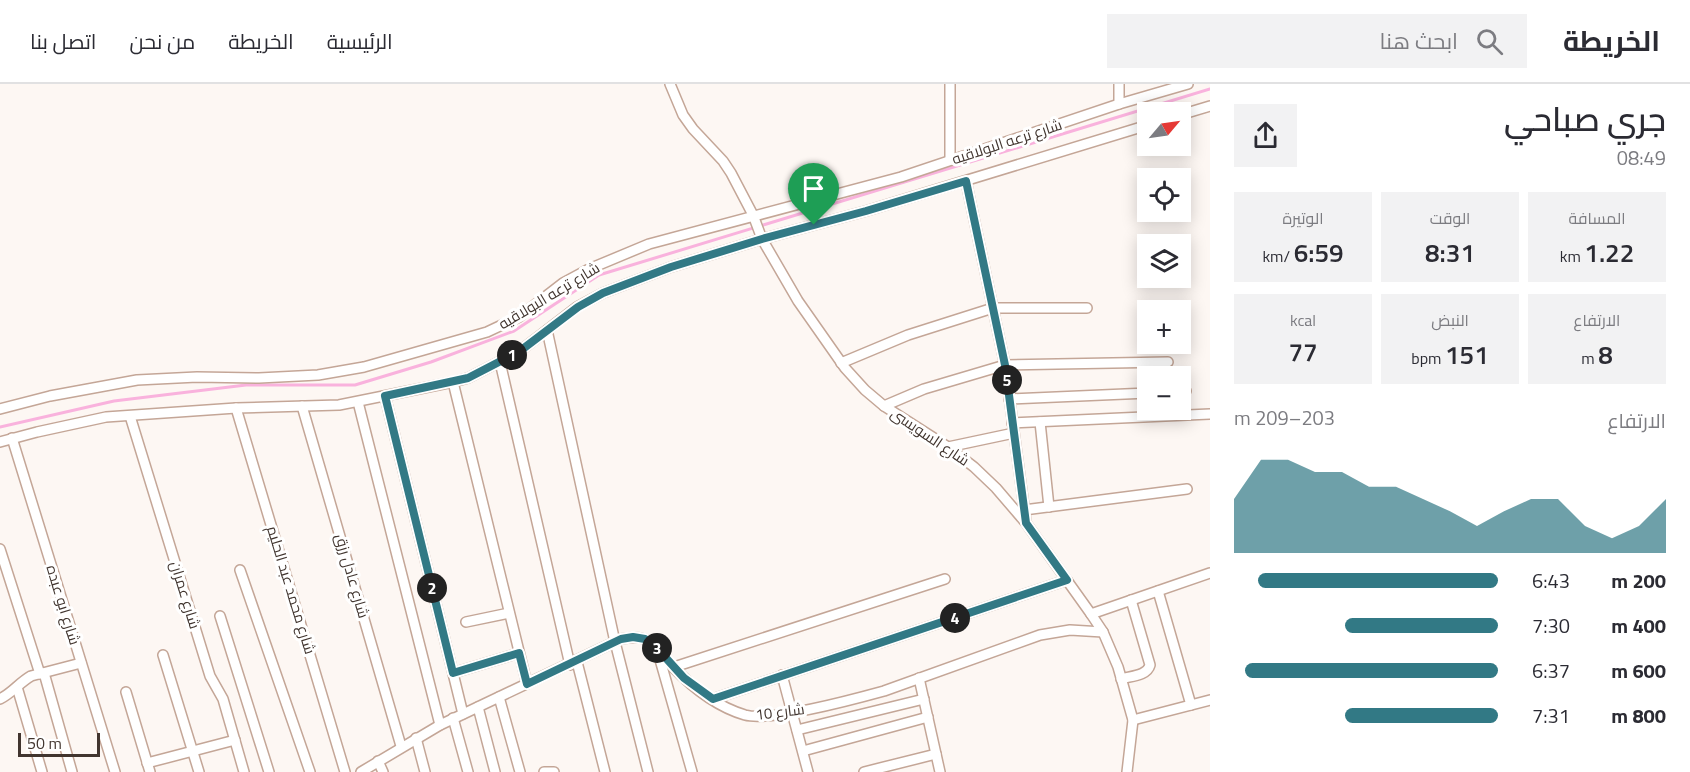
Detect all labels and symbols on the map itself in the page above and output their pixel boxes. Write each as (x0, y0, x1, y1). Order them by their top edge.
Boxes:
north arrow (1137, 102, 1191, 156)
street label: شارع ترعه البولاقيه (949, 113, 1065, 170)
pin (788, 163, 839, 225)
street label: شارع ترعه البولاقيه (494, 256, 604, 335)
pin: 1 (497, 340, 527, 370)
pin: 5 (992, 365, 1022, 395)
street label: شارع السويسى (886, 402, 974, 472)
street label: شارع محمد عبد الحليم (261, 523, 322, 657)
street label: شارع عادل رزق (329, 531, 376, 621)
street label: شارع عمران (164, 558, 207, 632)
street label: شارع ابو عبده (40, 562, 87, 648)
pin: 2 (417, 573, 447, 603)
pin: 4 (940, 603, 970, 633)
pin: 3 (642, 633, 672, 663)
street label: شارع 10 (754, 697, 806, 726)
scale bar (18, 730, 100, 758)

